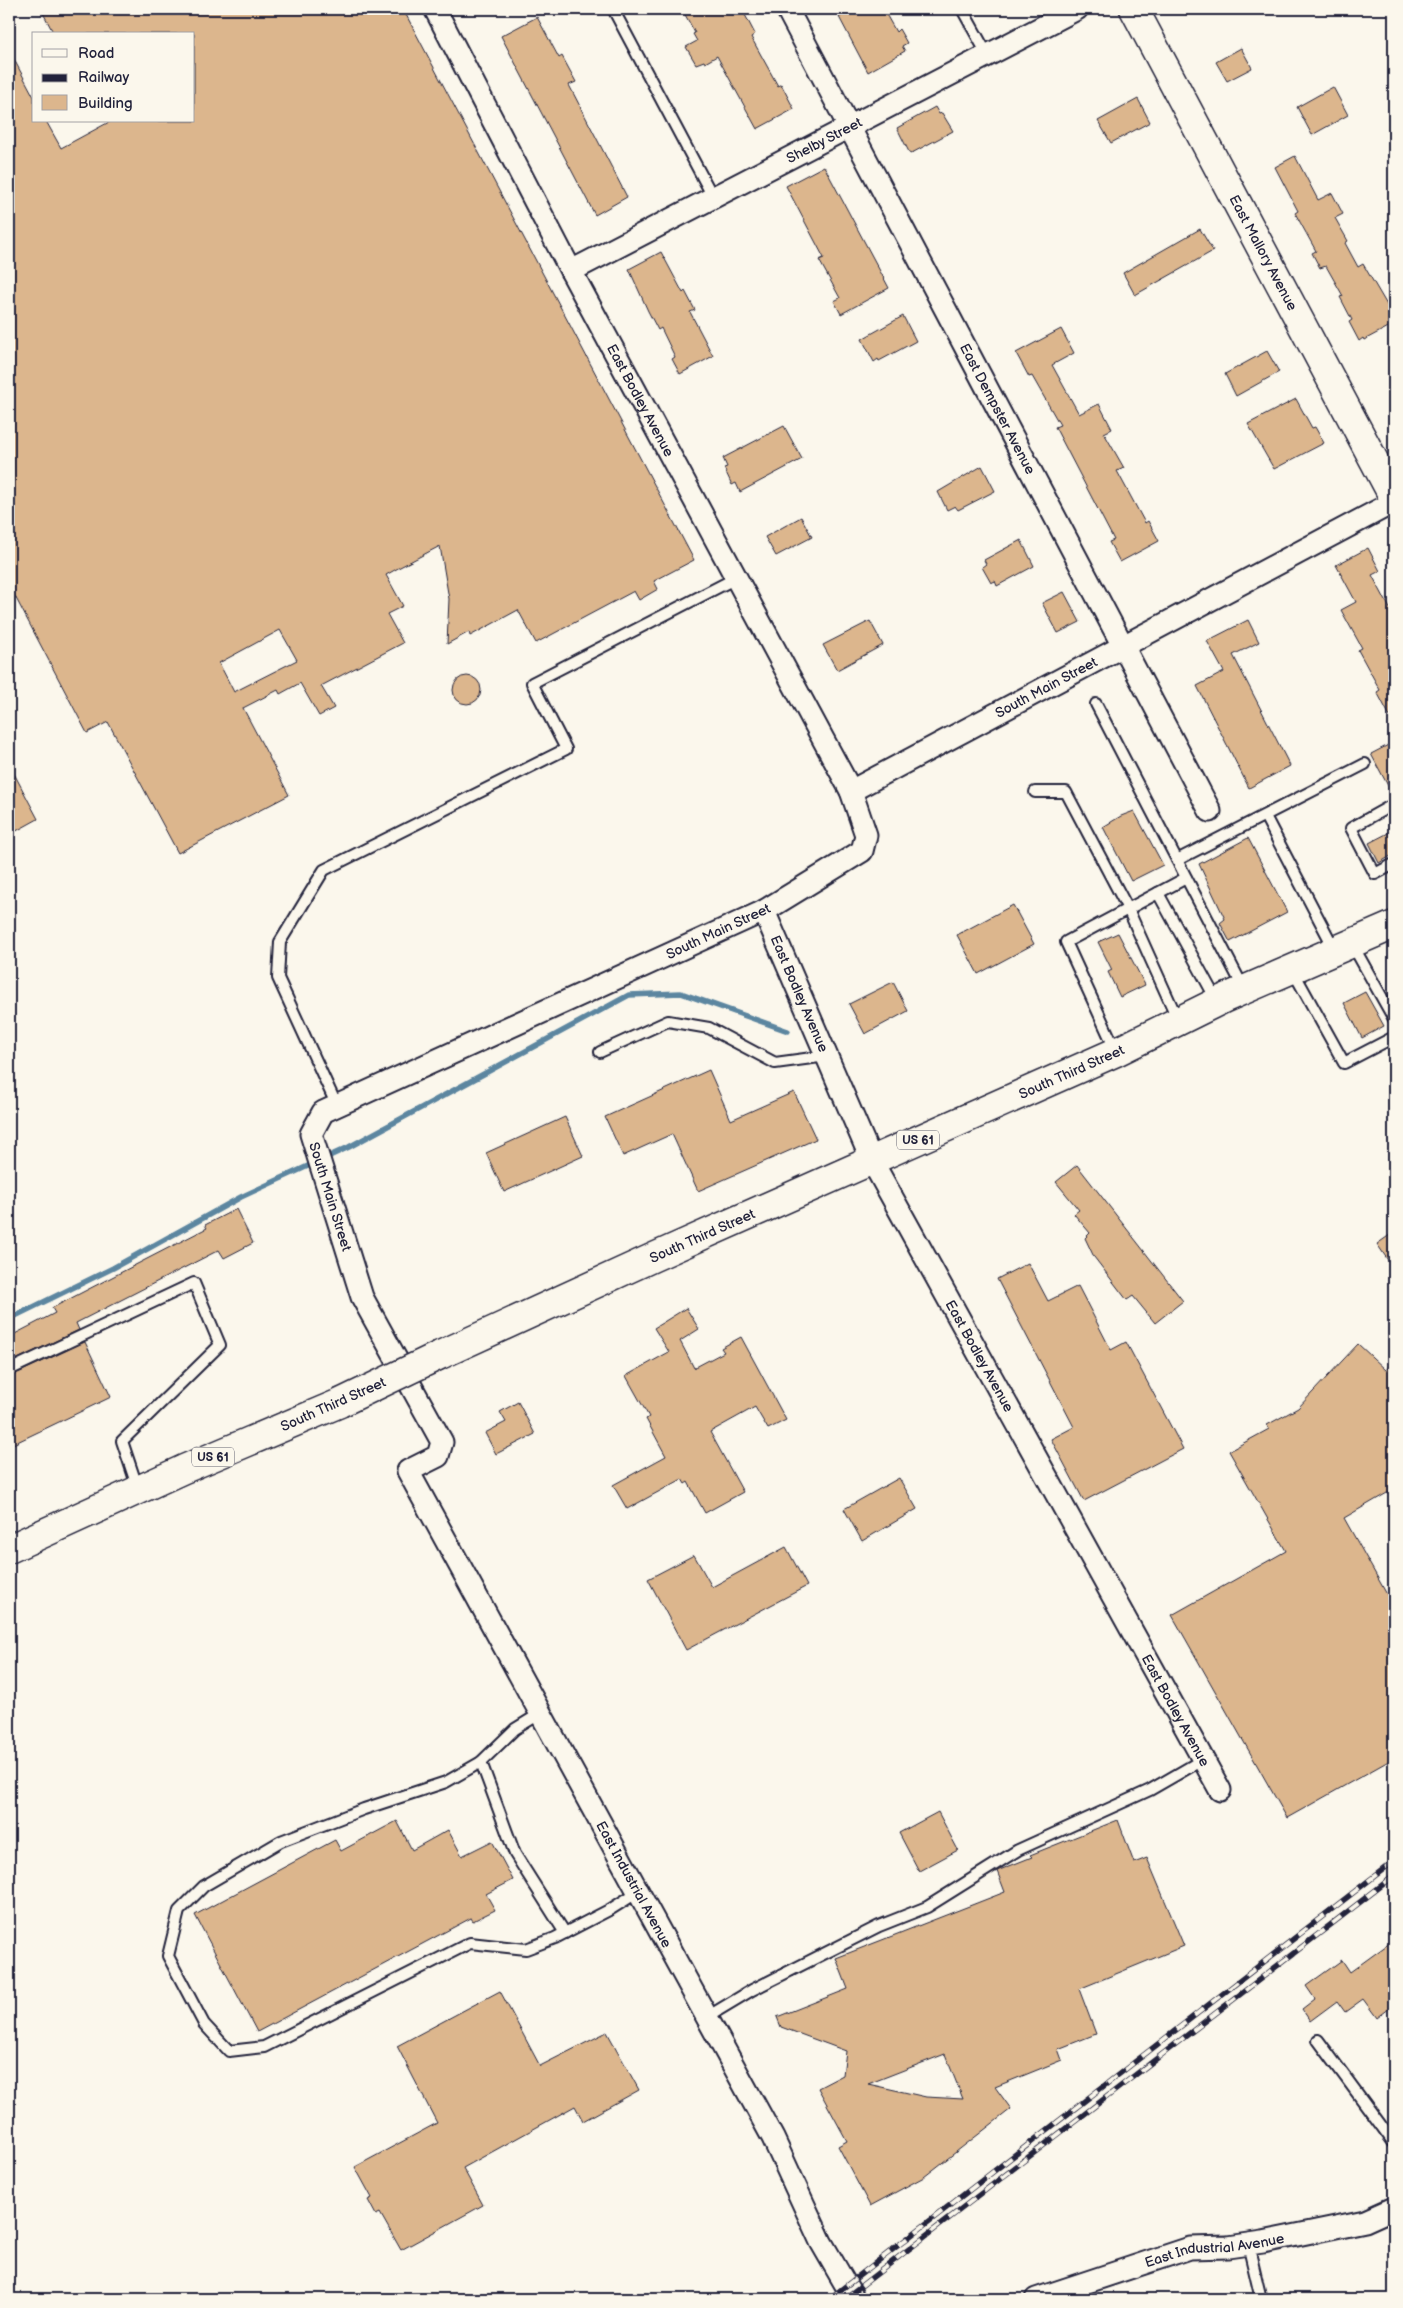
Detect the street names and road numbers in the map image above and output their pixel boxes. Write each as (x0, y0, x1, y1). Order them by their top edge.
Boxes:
street label: Shelby Street (784, 113, 866, 167)
street label: East Mallory Avenue (1225, 192, 1301, 314)
street label: East Bodley Avenue (603, 341, 677, 460)
street label: East Dempster Avenue (956, 341, 1039, 477)
street label: South Main Street (992, 653, 1101, 722)
street label: South Main Street (663, 900, 774, 963)
street label: East Bodley Avenue (767, 933, 832, 1055)
street label: South Third Street (1016, 1041, 1128, 1103)
road number: US 61 (897, 1130, 939, 1150)
street label: South Main Street (305, 1140, 355, 1254)
street label: South Third Street (647, 1205, 758, 1267)
street label: East Bodley Avenue (942, 1297, 1017, 1415)
street label: South Third Street (278, 1373, 389, 1435)
road number: US 61 (192, 1448, 234, 1466)
street label: East Bodley Avenue (1138, 1652, 1213, 1769)
street label: East Industrial Avenue (592, 1818, 675, 1951)
street label: East Industrial Avenue (1143, 2230, 1286, 2271)

